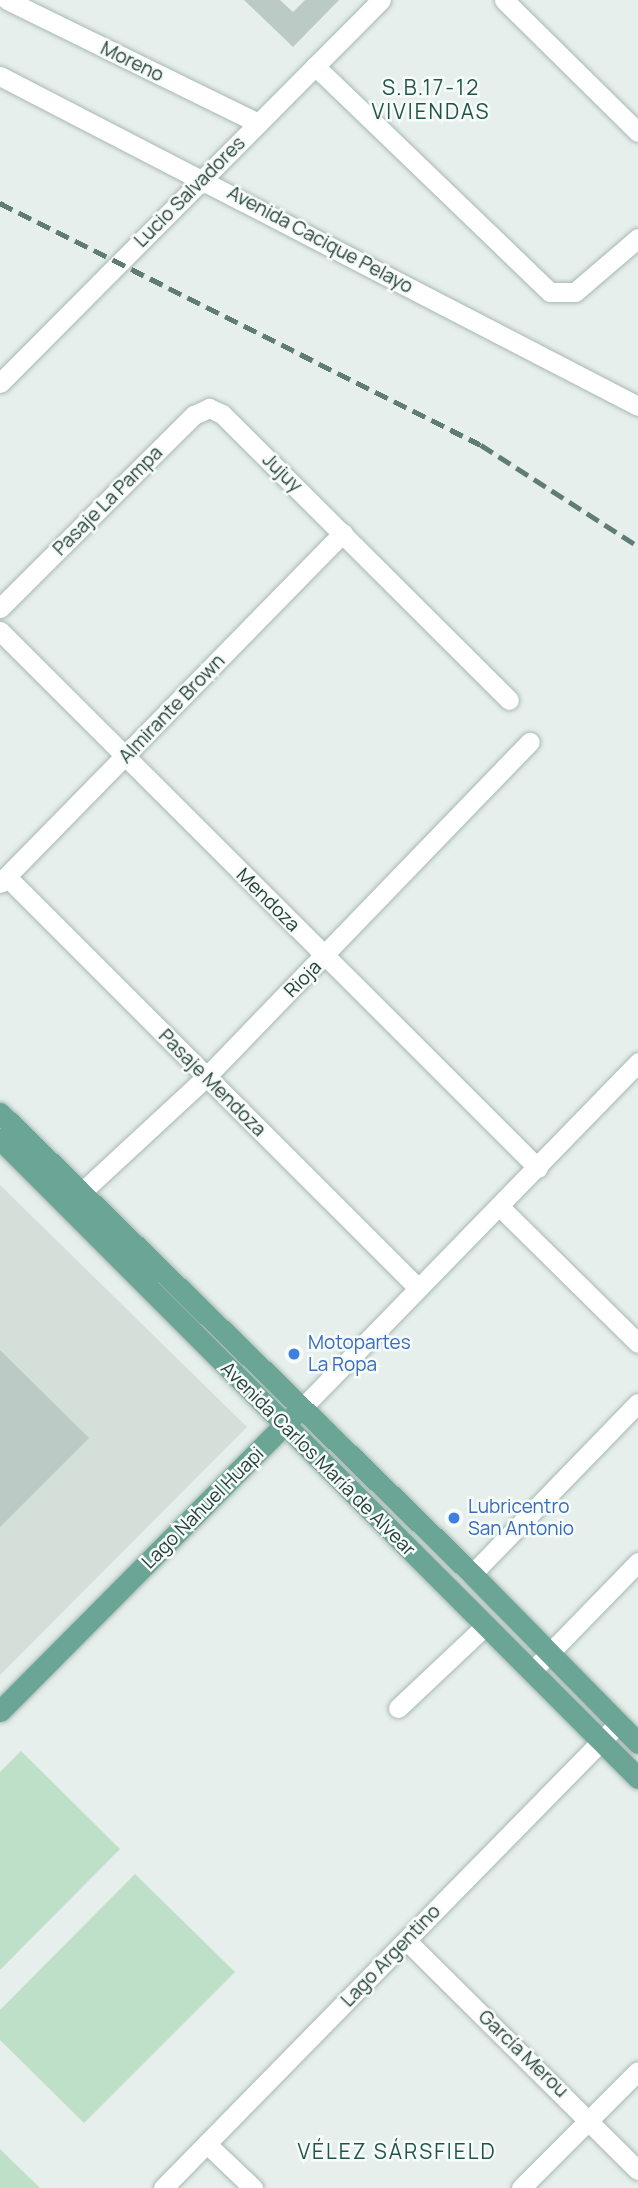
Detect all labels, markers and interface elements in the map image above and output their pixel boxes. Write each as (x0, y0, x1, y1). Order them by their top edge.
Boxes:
street label: Moreno (97, 37, 167, 87)
district label: S.B.17-12 VIVIENDAS (373, 74, 489, 124)
street label: Lucio Salvadores (130, 132, 250, 252)
street label: Avenida Cacique Pelayo (223, 181, 417, 299)
street label: Pasaje La Pampa (49, 442, 167, 560)
street label: Jujuy (257, 449, 307, 497)
street label: Almirante Brown (114, 650, 230, 768)
street label: Mendoza (232, 864, 304, 936)
street label: Rioja (280, 956, 326, 1002)
street label: Pasaje Mendoza (154, 1025, 270, 1141)
place label: Motopartes La Ropa (308, 1332, 411, 1376)
marker: Motopartes La Ropa (286, 1346, 302, 1362)
street label: Avenida Carlos María de Alvear (216, 1357, 420, 1561)
street label: Lago Nahuel Huapi (137, 1442, 269, 1574)
place label: Lubricentro San Antonio (468, 1496, 574, 1540)
marker: Lubricentro San Antonio (446, 1510, 462, 1526)
street label: Lago Argentino (337, 1900, 445, 2012)
street label: García Merou (473, 2006, 573, 2102)
district label: VÉLEZ SÁRSFIELD (299, 2138, 495, 2164)

